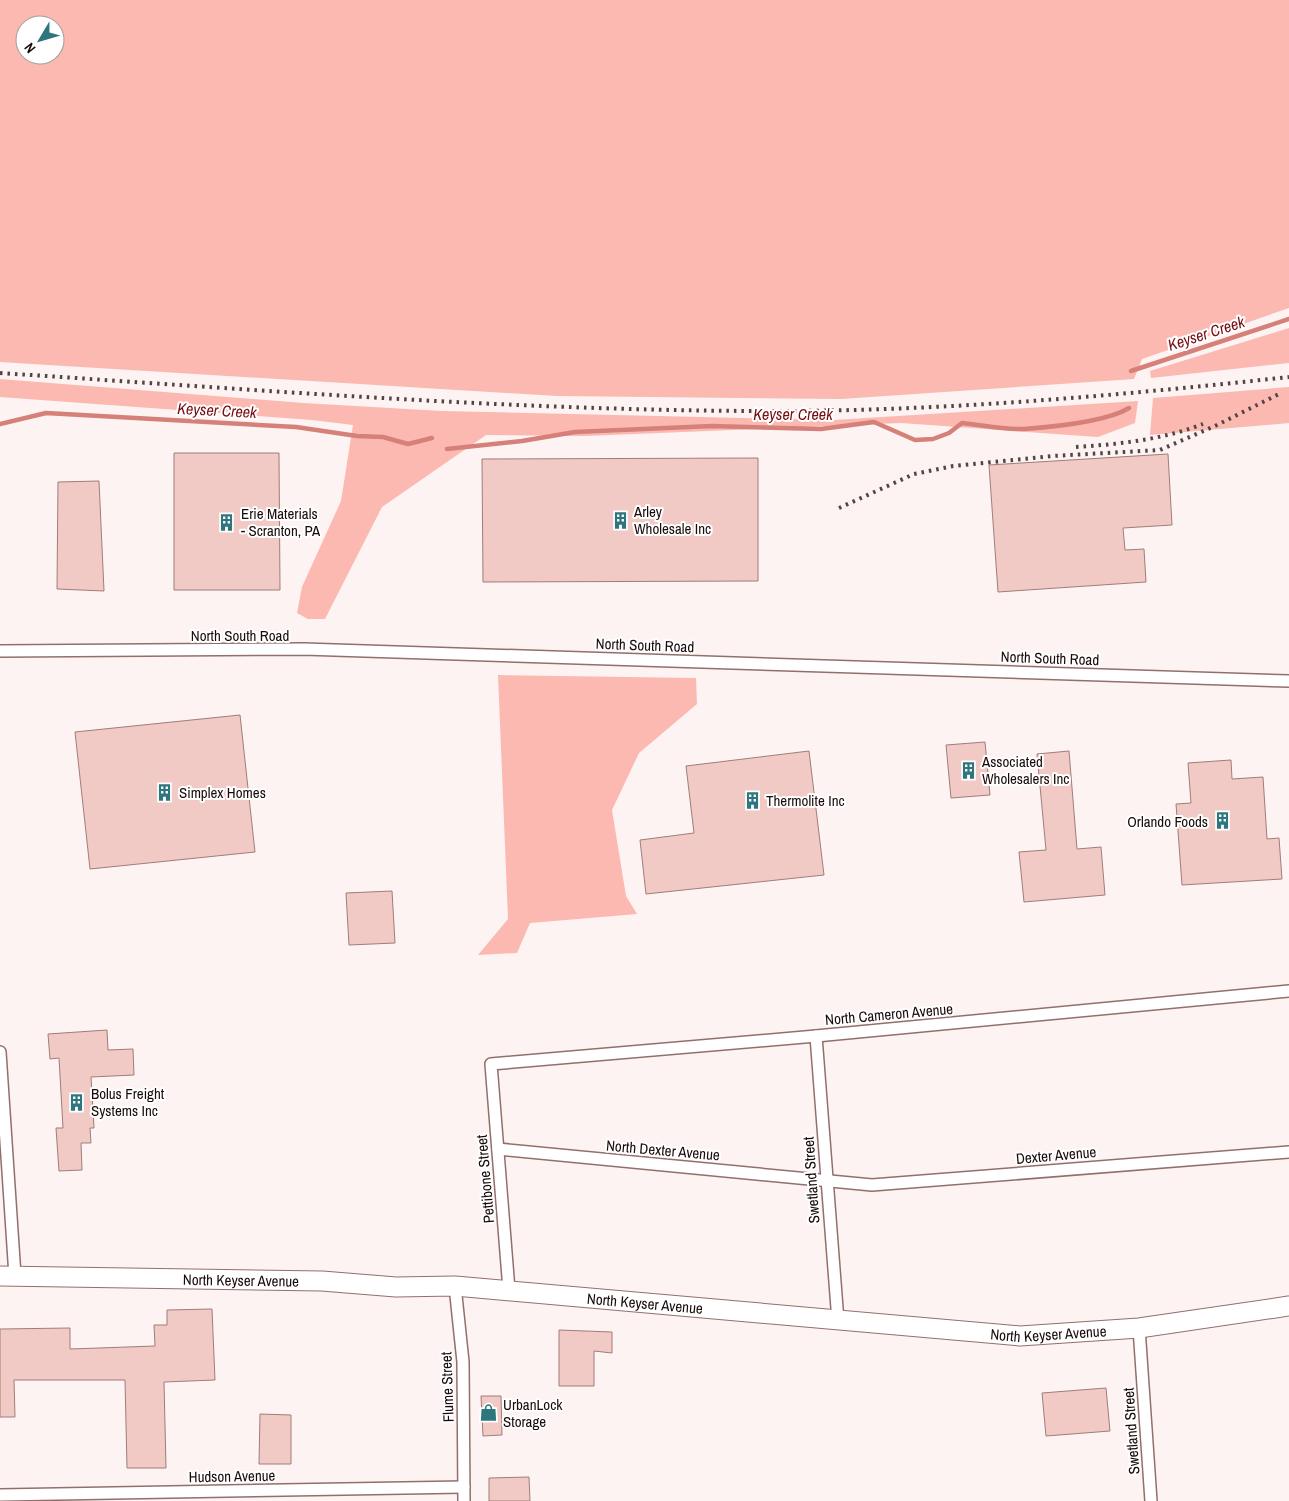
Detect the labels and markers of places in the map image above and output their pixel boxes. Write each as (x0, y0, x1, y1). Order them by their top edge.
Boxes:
place label: Arley Wholesale Inc (633, 501, 711, 539)
place label: Erie Materials - Scranton, PA (241, 503, 321, 541)
building icon: Arley Wholesale Inc (610, 510, 630, 530)
building icon: Erie Materials - Scranton, PA (217, 512, 237, 532)
place label: Associated Wholesalers Inc (981, 751, 1070, 789)
building icon: Associated Wholesalers Inc (958, 760, 978, 780)
building icon: Simplex Homes (155, 782, 175, 802)
place label: Simplex Homes (179, 782, 266, 803)
building icon: Thermolite Inc (742, 790, 762, 810)
place label: Thermolite Inc (766, 790, 845, 811)
place label: Orlando Foods (1127, 811, 1208, 832)
building icon: Orlando Foods (1212, 811, 1232, 831)
place label: Bolus Freight Systems Inc (91, 1083, 165, 1121)
building icon: Bolus Freight Systems Inc (67, 1092, 87, 1112)
place label: UrbanLock Storage (503, 1394, 563, 1432)
shop icon: UrbanLock Storage (479, 1403, 499, 1423)

